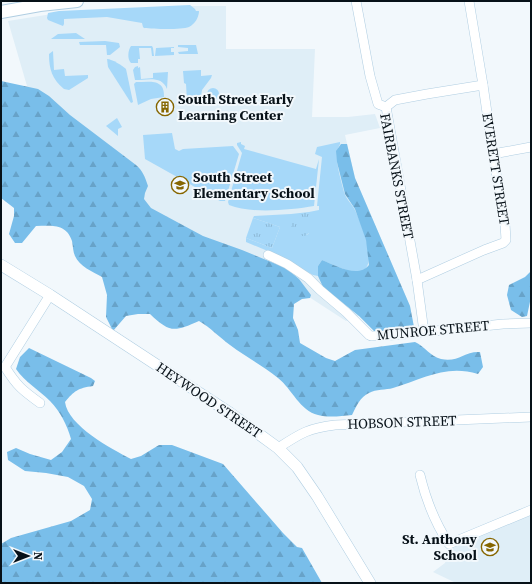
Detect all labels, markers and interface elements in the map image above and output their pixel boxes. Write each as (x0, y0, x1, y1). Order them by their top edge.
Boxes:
place label: South Street Early Learning Center (178, 89, 294, 125)
building icon: South Street Early Learning Center (155, 97, 175, 117)
street label: FAIRBANKS STREET (375, 111, 419, 241)
street label: EVERETT STREET (477, 111, 515, 227)
place label: South Street Elementary School (193, 167, 315, 203)
school or university icon: South Street Elementary School (170, 175, 190, 195)
street label: MUNROE STREET (376, 315, 491, 345)
street label: HEYWOOD STREET (152, 357, 266, 443)
street label: HOBSON STREET (347, 410, 458, 434)
place label: St. Anthony School (402, 529, 478, 565)
north arrow (8, 536, 48, 576)
school or university icon: St. Anthony School (480, 537, 500, 557)
text: N (30, 552, 45, 560)

